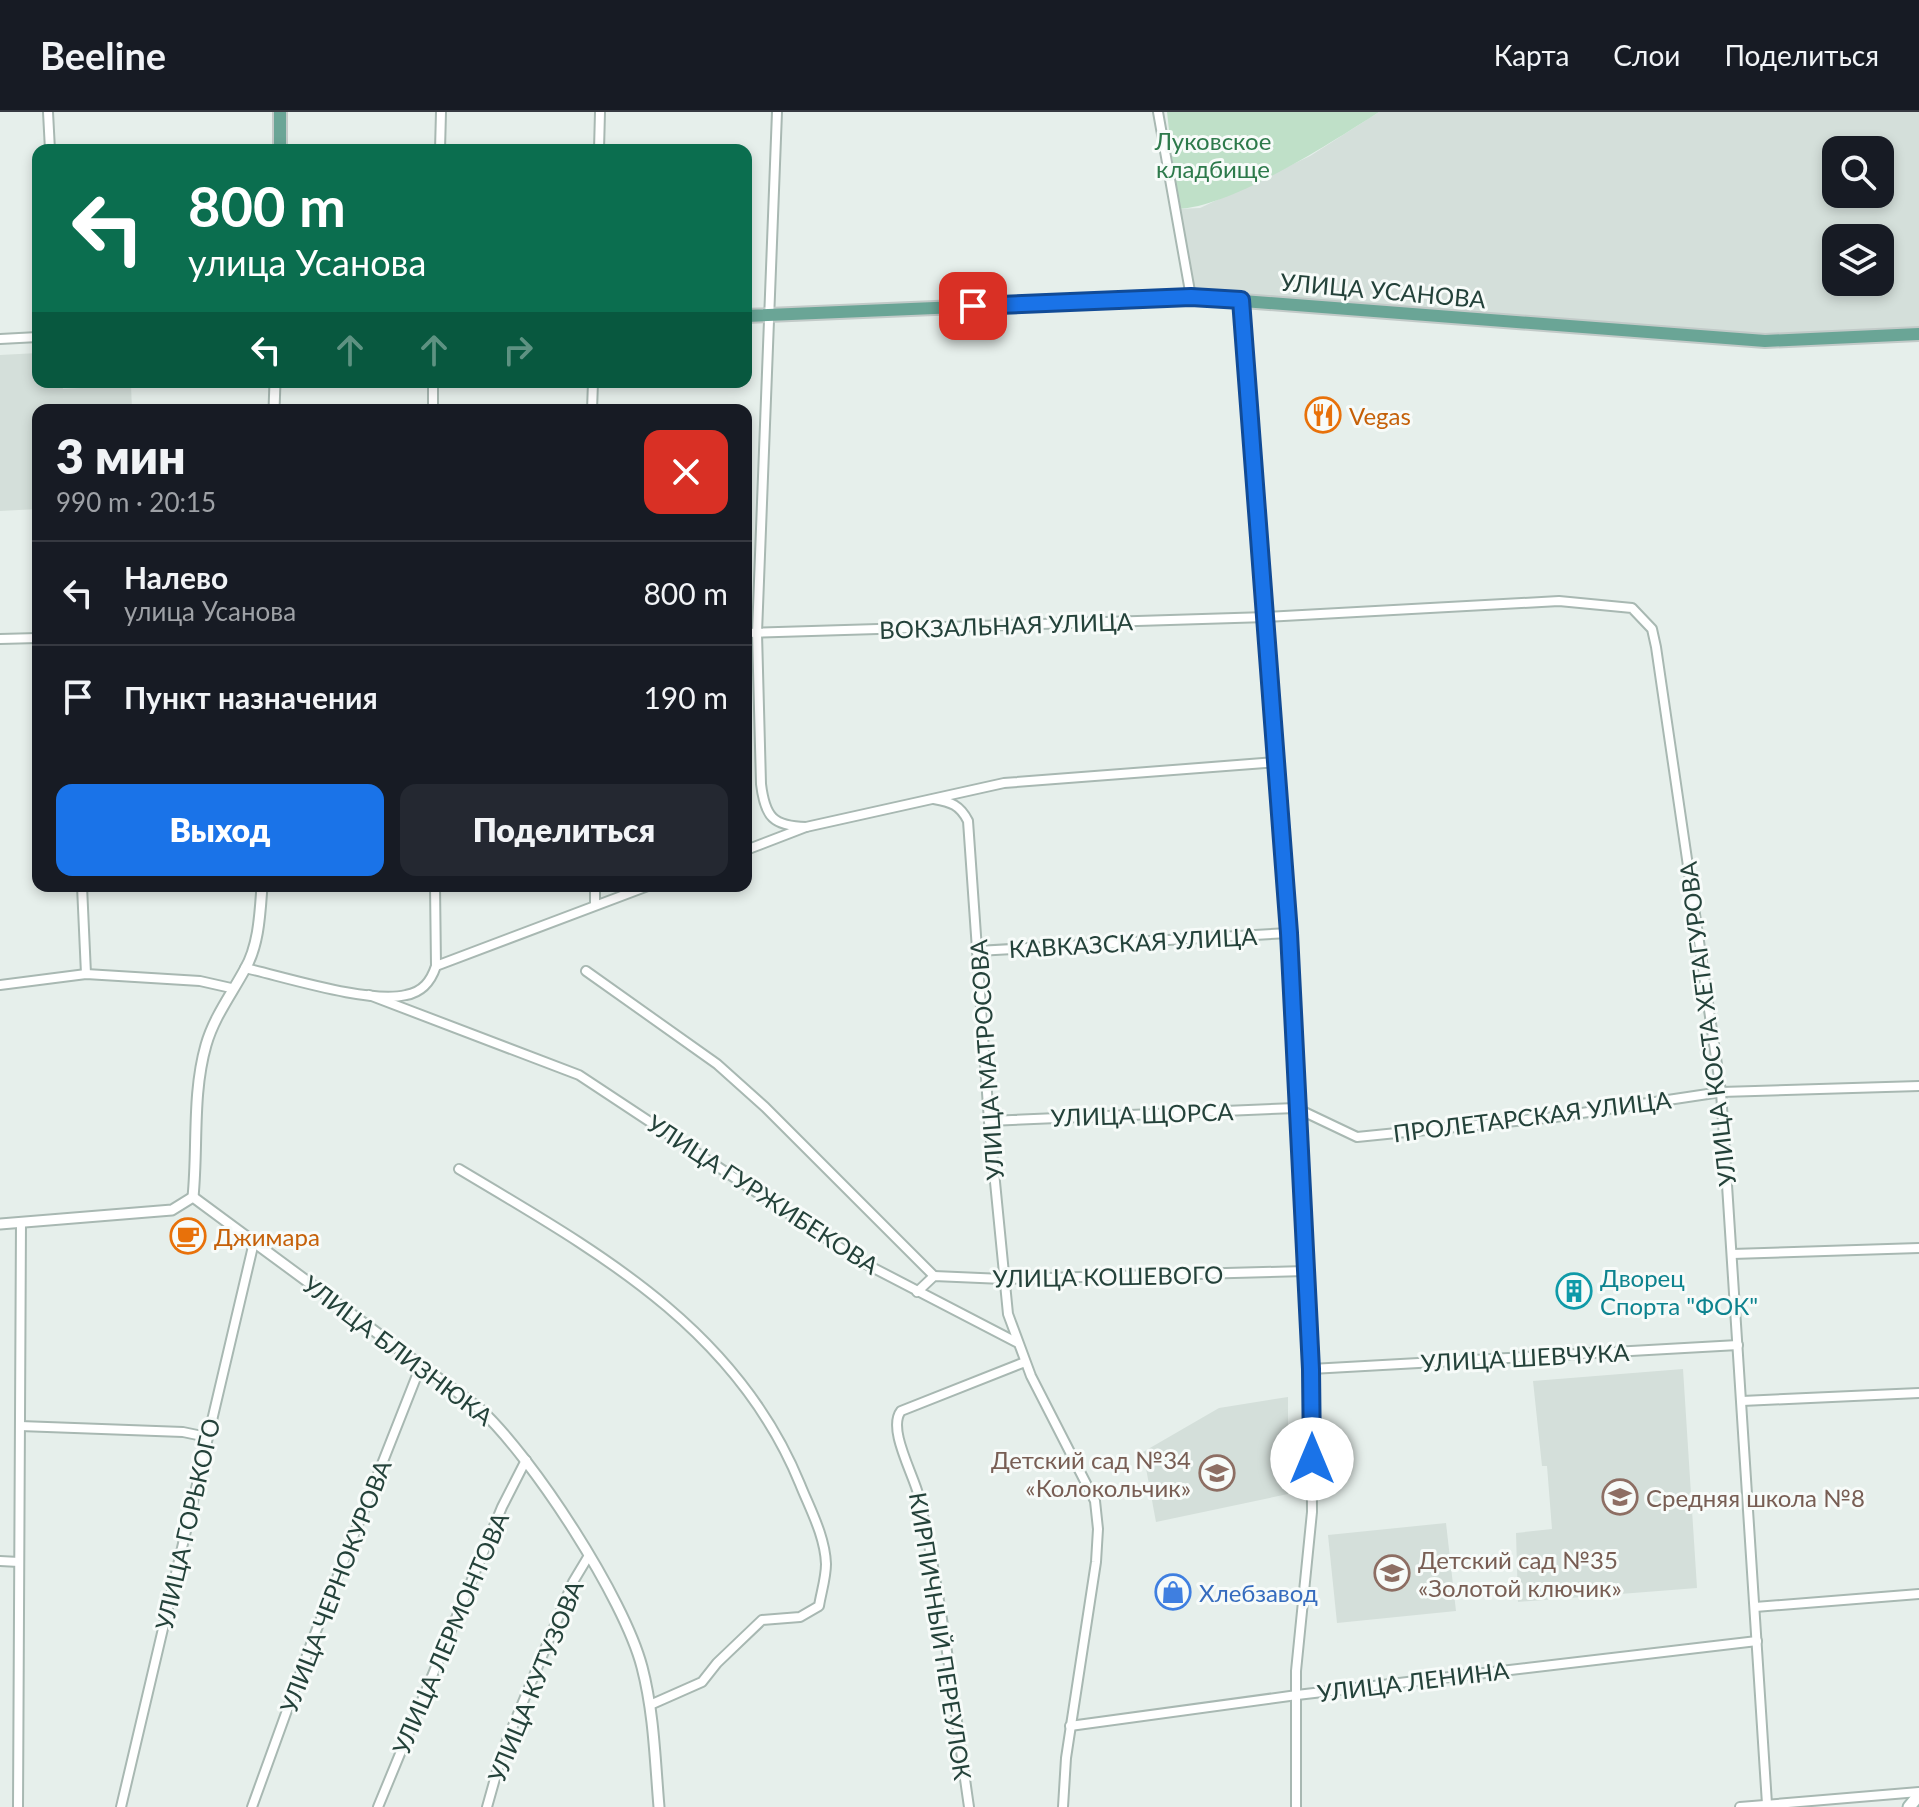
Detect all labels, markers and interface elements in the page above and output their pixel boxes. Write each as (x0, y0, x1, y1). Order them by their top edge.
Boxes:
text: Beeline (40, 32, 166, 78)
text: Карта (1494, 38, 1569, 72)
text: Слои (1613, 38, 1680, 72)
text: Поделиться (1724, 38, 1879, 72)
park label: Луковское кладбище (1154, 126, 1271, 183)
map controls (1822, 136, 1894, 296)
button: search (1822, 136, 1894, 208)
text: 800 m (188, 172, 346, 239)
icon: left (56, 176, 160, 280)
button: layers (1822, 224, 1894, 296)
text: улица Усанова (188, 240, 426, 284)
street label: УЛИЦА УСАНОВА (1279, 267, 1488, 313)
pin (939, 272, 1007, 340)
icon: arrive (951, 284, 995, 328)
icon: left (244, 328, 288, 372)
icon: ahead (328, 328, 372, 372)
icon: ahead (412, 328, 456, 372)
icon: right (496, 328, 540, 372)
restaurant icon: Vegas (1304, 396, 1342, 434)
place label: Vegas (1349, 401, 1411, 430)
text: 3 мин (56, 427, 186, 484)
button: close (644, 430, 728, 514)
text: 990 m · 20:15 (56, 486, 216, 518)
text: Налево (124, 559, 228, 595)
icon: left (56, 571, 100, 615)
text: 800 m (643, 575, 728, 611)
text: улица Усанова (124, 595, 296, 627)
street label: ВОКЗАЛЬНАЯ УЛИЦА (879, 606, 1134, 644)
icon: arrive (56, 675, 100, 719)
text: Пункт назначения (124, 679, 378, 715)
text: 190 m (643, 679, 728, 715)
button: Выход (56, 784, 384, 876)
button: Поделиться (400, 784, 728, 876)
street label: УЛИЦА КОСТА ХЕТАГУРОВА (1673, 859, 1741, 1188)
street label: КАВКАЗСКАЯ УЛИЦА (1008, 921, 1259, 963)
street label: УЛИЦА МАТРОСОВА (963, 938, 1009, 1181)
street label: ПРОЛЕТАРСКАЯ УЛИЦА (1391, 1084, 1673, 1147)
street label: УЛИЦА ЩОРСА (1050, 1096, 1235, 1132)
street label: УЛИЦА ГУРЖИБЕКОВА (642, 1108, 885, 1280)
cafe icon: Джимара (169, 1217, 207, 1255)
place label: Джимара (214, 1222, 320, 1251)
street label: УЛИЦА КОШЕВОГО (992, 1259, 1224, 1293)
place label: Дворец Спорта "ФОК" (1600, 1263, 1758, 1320)
street label: УЛИЦА БЛИЗНЮКА (297, 1269, 499, 1431)
building icon: Дворец Спорта "ФОК" (1555, 1272, 1593, 1310)
street label: УЛИЦА ШЕВЧУКА (1420, 1337, 1631, 1377)
street label: УЛИЦА ГОРЬКОГО (149, 1415, 225, 1633)
position arrow (1270, 1417, 1354, 1501)
place label: Детский сад №34 «Колокольчик» (991, 1445, 1191, 1502)
school or university icon: Детский сад №34 «Колокольчик» (1198, 1454, 1236, 1492)
street label: УЛИЦА ЧЕРНОКУРОВА (273, 1455, 397, 1716)
school or university icon: Средняя школа №8 (1601, 1478, 1639, 1516)
place label: Средняя школа №8 (1646, 1483, 1865, 1512)
street label: КИРПИЧНЫЙ ПЕРЕУЛОК (904, 1490, 978, 1782)
street label: УЛИЦА ЛЕРМОНТОВА (386, 1507, 514, 1758)
place label: Детский сад №35 «Золотой ключик» (1418, 1545, 1622, 1602)
school or university icon: Детский сад №35 «Золотой ключик» (1373, 1554, 1411, 1592)
shop icon: Хлебзавод (1154, 1573, 1192, 1611)
street label: УЛИЦА КУТУЗОВА (481, 1575, 589, 1786)
place label: Хлебзавод (1199, 1578, 1318, 1607)
street label: УЛИЦА ЛЕНИНА (1316, 1655, 1511, 1707)

